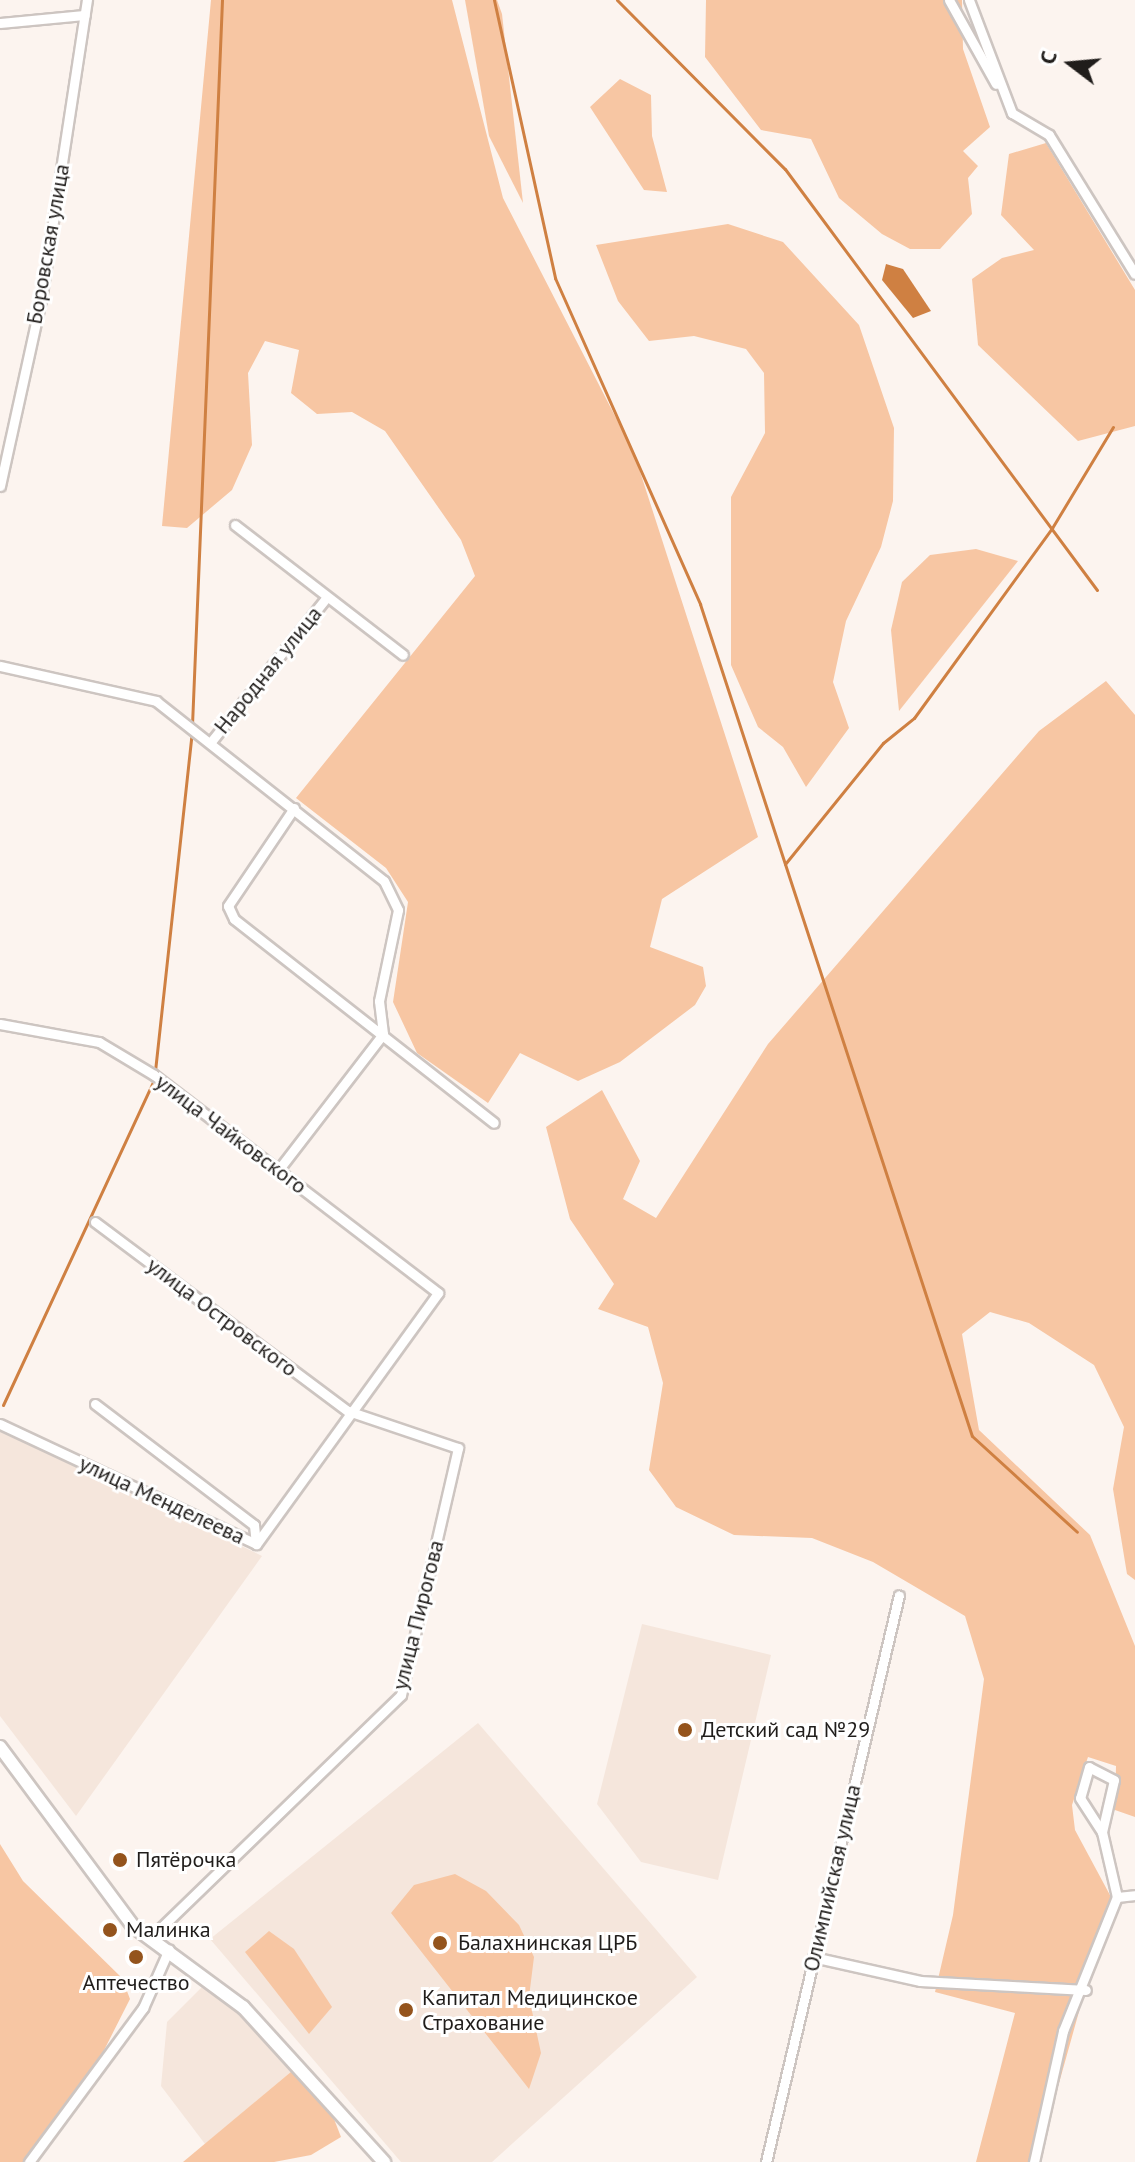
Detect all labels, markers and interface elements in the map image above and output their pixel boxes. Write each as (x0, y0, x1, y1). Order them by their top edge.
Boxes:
north arrow (1031, 24, 1111, 104)
text: С (1033, 48, 1063, 67)
street label: Боровская улица (21, 162, 75, 326)
street label: Народная улица (209, 601, 327, 739)
street label: улица Чайковского (150, 1068, 312, 1200)
street label: улица Островского (142, 1252, 302, 1382)
street label: улица Менделеева (75, 1450, 249, 1550)
street label: улица Пирогова (387, 1537, 449, 1693)
place label: Детский сад №29 (701, 1717, 870, 1743)
marker: Детский сад №29 (676, 1721, 694, 1739)
street label: Олимпийская улица (798, 1782, 866, 1974)
place label: Пятёрочка (136, 1847, 236, 1873)
marker: Пятёрочка (111, 1851, 129, 1869)
place label: Малинка (126, 1917, 211, 1943)
marker: Малинка (101, 1921, 119, 1939)
place label: Балахнинская ЦРБ (458, 1930, 637, 1956)
marker: Балахнинская ЦРБ (429, 1932, 451, 1954)
marker: Аптечество (127, 1948, 145, 1966)
place label: Аптечество (82, 1970, 190, 1996)
place label: Капитал Медицинское Страхование (422, 1984, 638, 2036)
marker: Капитал Медицинское Страхование (397, 2001, 415, 2019)

